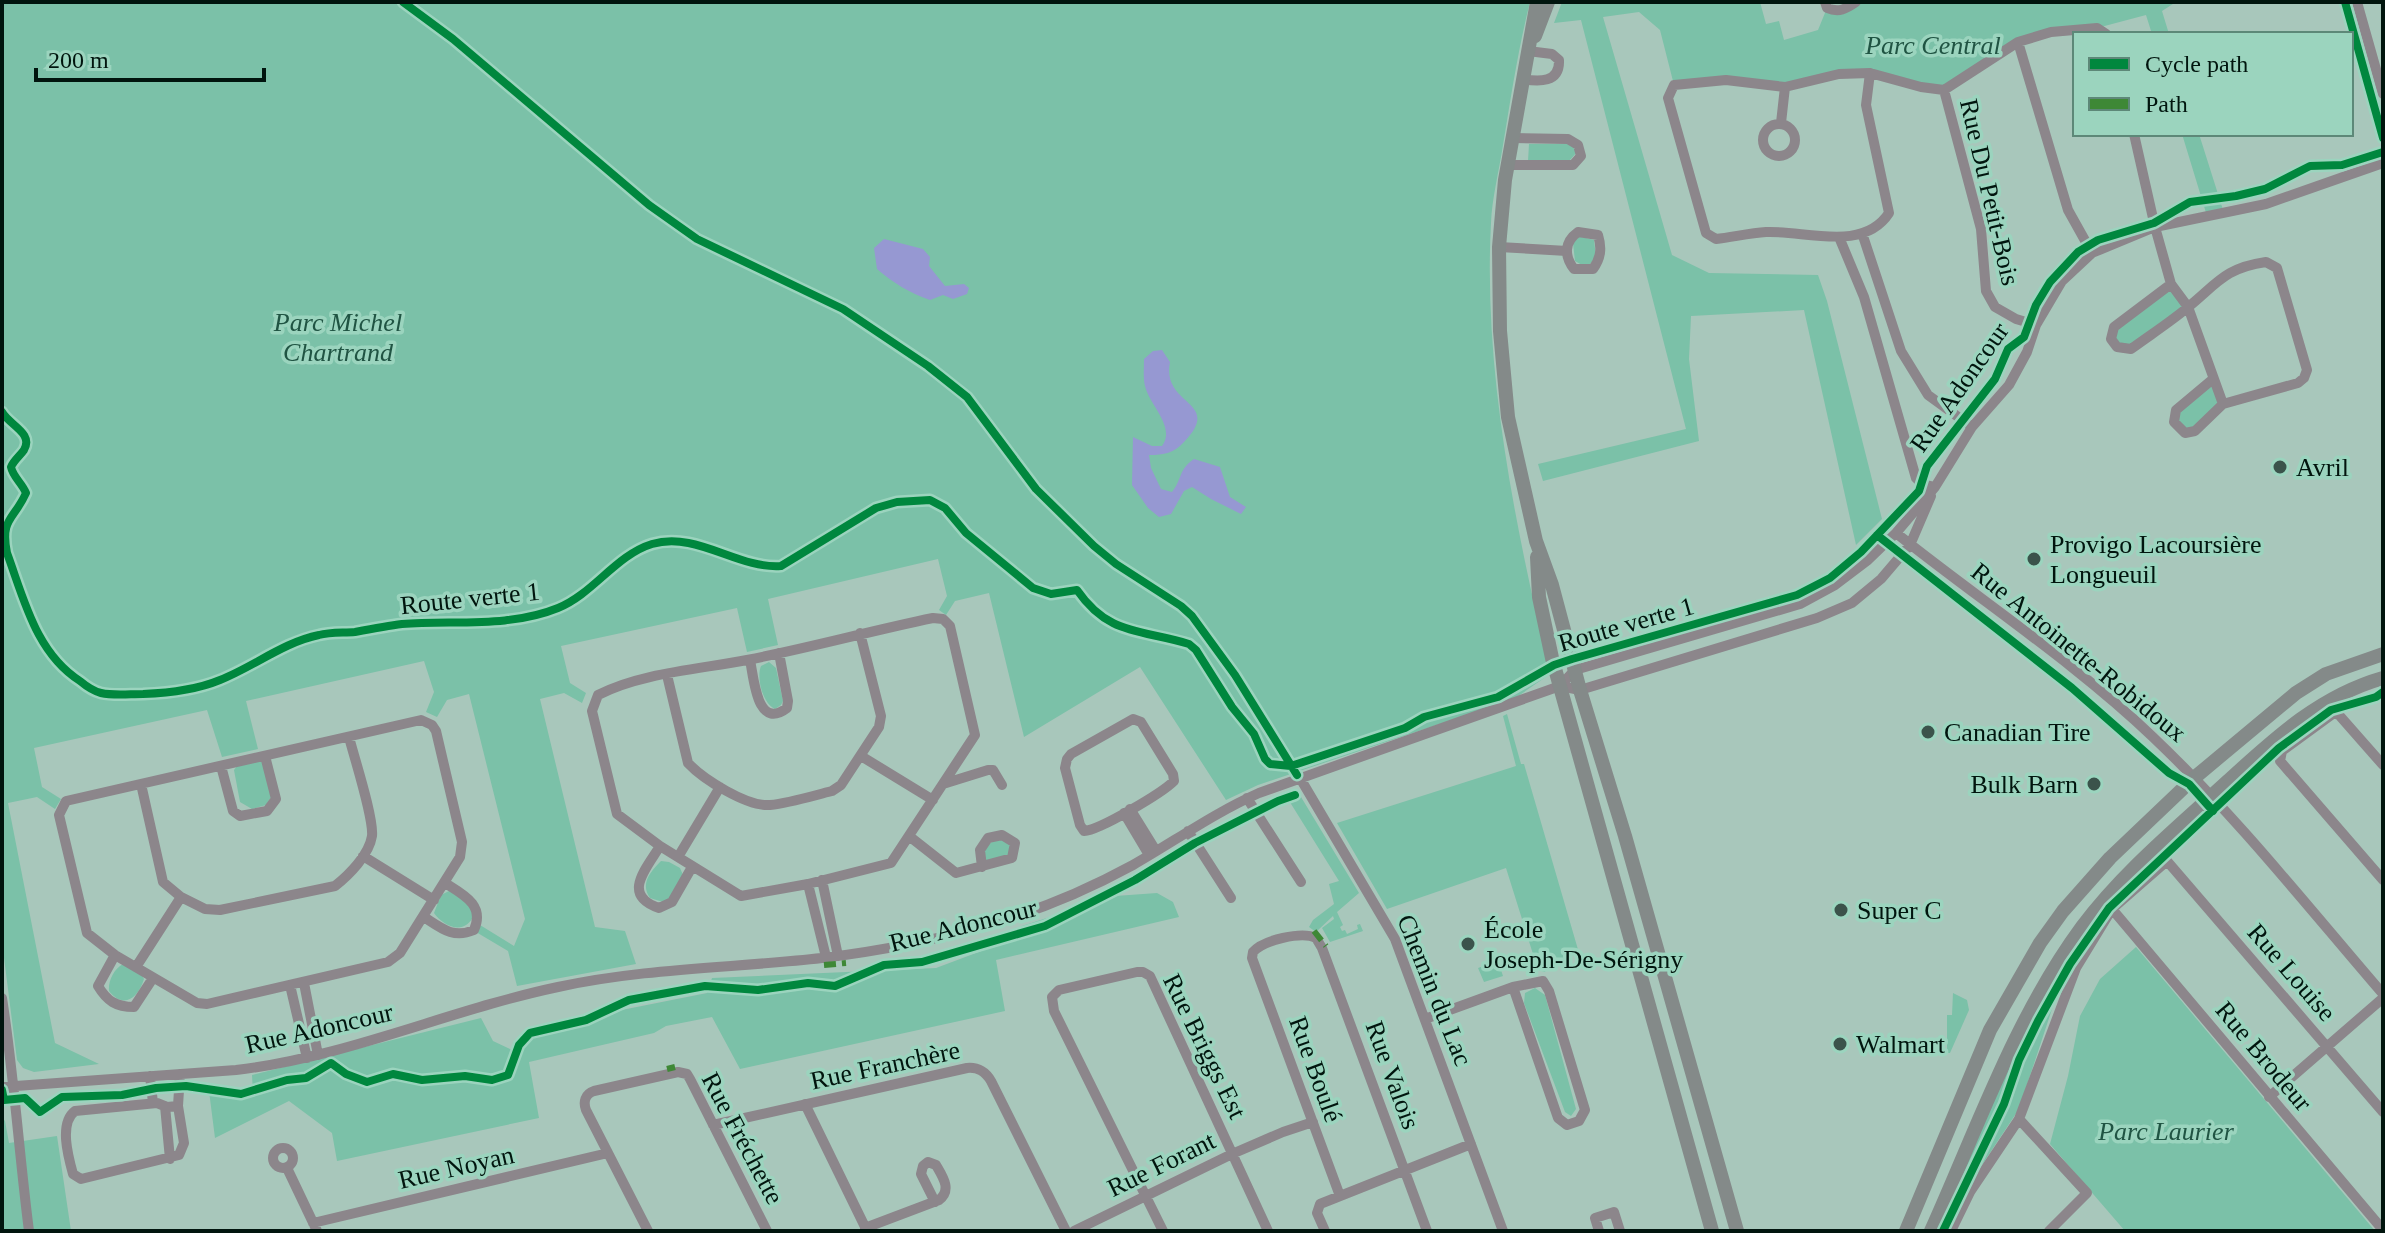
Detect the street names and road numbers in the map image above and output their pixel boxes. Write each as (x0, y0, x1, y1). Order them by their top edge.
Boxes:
street label: Rue Du Petit-Bois (1954, 96, 2025, 288)
street label: Rue Adoncour (1904, 317, 2015, 457)
street label: Rue Antoinette-Robidoux (1965, 557, 2192, 748)
street label: Route verte 1 (399, 577, 541, 620)
street label: Route verte 1 (1555, 591, 1697, 658)
street label: Rue Adoncour (886, 893, 1040, 958)
street label: Chemin du Lac (1391, 910, 1478, 1070)
street label: Rue Louise (2242, 918, 2342, 1027)
street label: Rue Briggs Est (1157, 969, 1252, 1124)
street label: Rue Brodeur (2210, 996, 2318, 1117)
street label: Rue Adoncour (242, 997, 396, 1060)
street label: Rue Boulé (1283, 1012, 1348, 1126)
street label: Rue Valois (1360, 1017, 1425, 1133)
street label: Rue Franchère (808, 1035, 963, 1096)
street label: Rue Fréchette (696, 1067, 789, 1209)
street label: Rue Forant (1103, 1126, 1221, 1203)
street label: Rue Noyan (396, 1140, 517, 1195)

